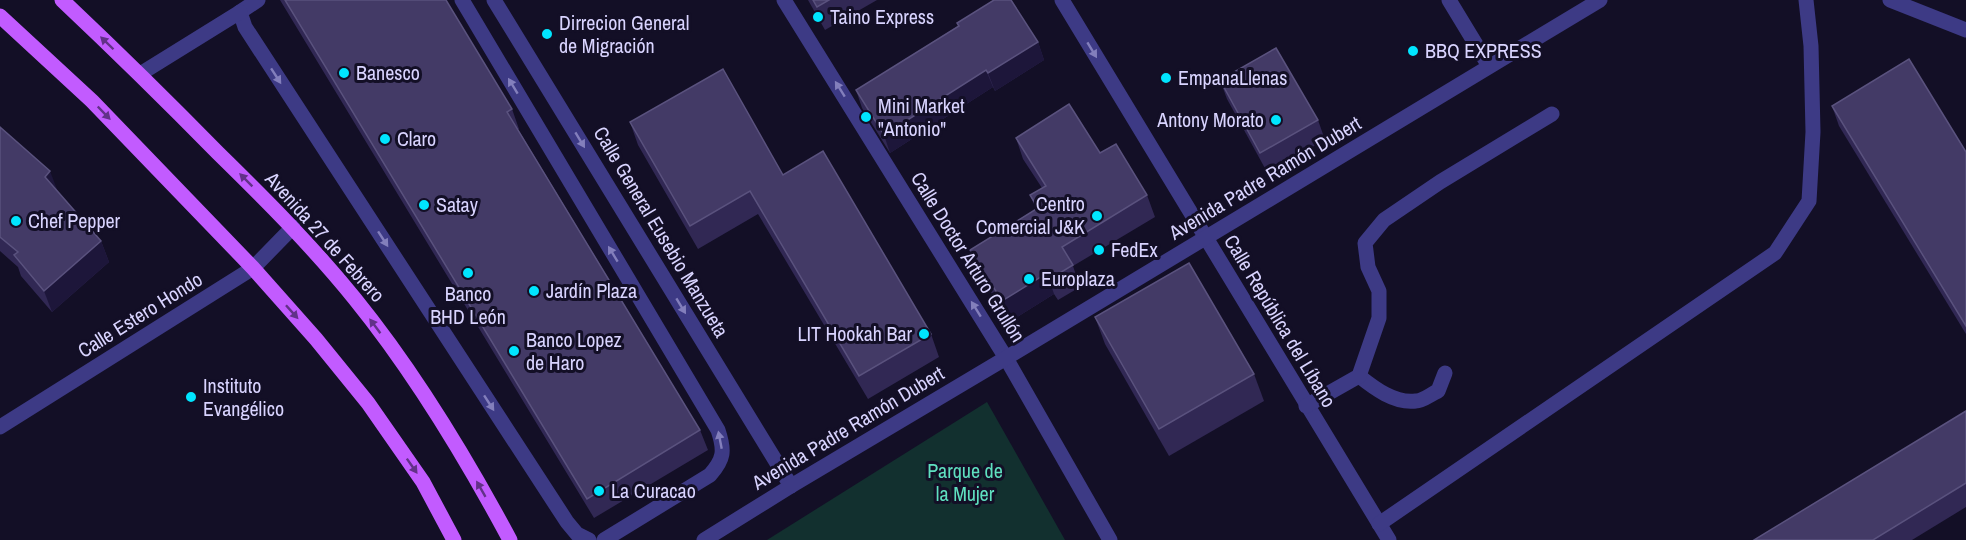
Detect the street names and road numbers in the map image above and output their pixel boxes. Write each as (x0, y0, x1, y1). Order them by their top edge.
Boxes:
street label: Avenida Padre Ramón Dubert (1163, 109, 1366, 246)
street label: Calle General Eusebio Manzueta (588, 121, 735, 342)
street label: Avenida 27 de Febrero (259, 165, 391, 308)
street label: Calle Doctor Arturo Grullón (905, 166, 1032, 347)
street label: Calle República del Líbano (1218, 229, 1343, 412)
street label: Calle Estero Hondo (72, 265, 207, 364)
street label: Avenida Padre Ramón Dubert (746, 359, 949, 496)

